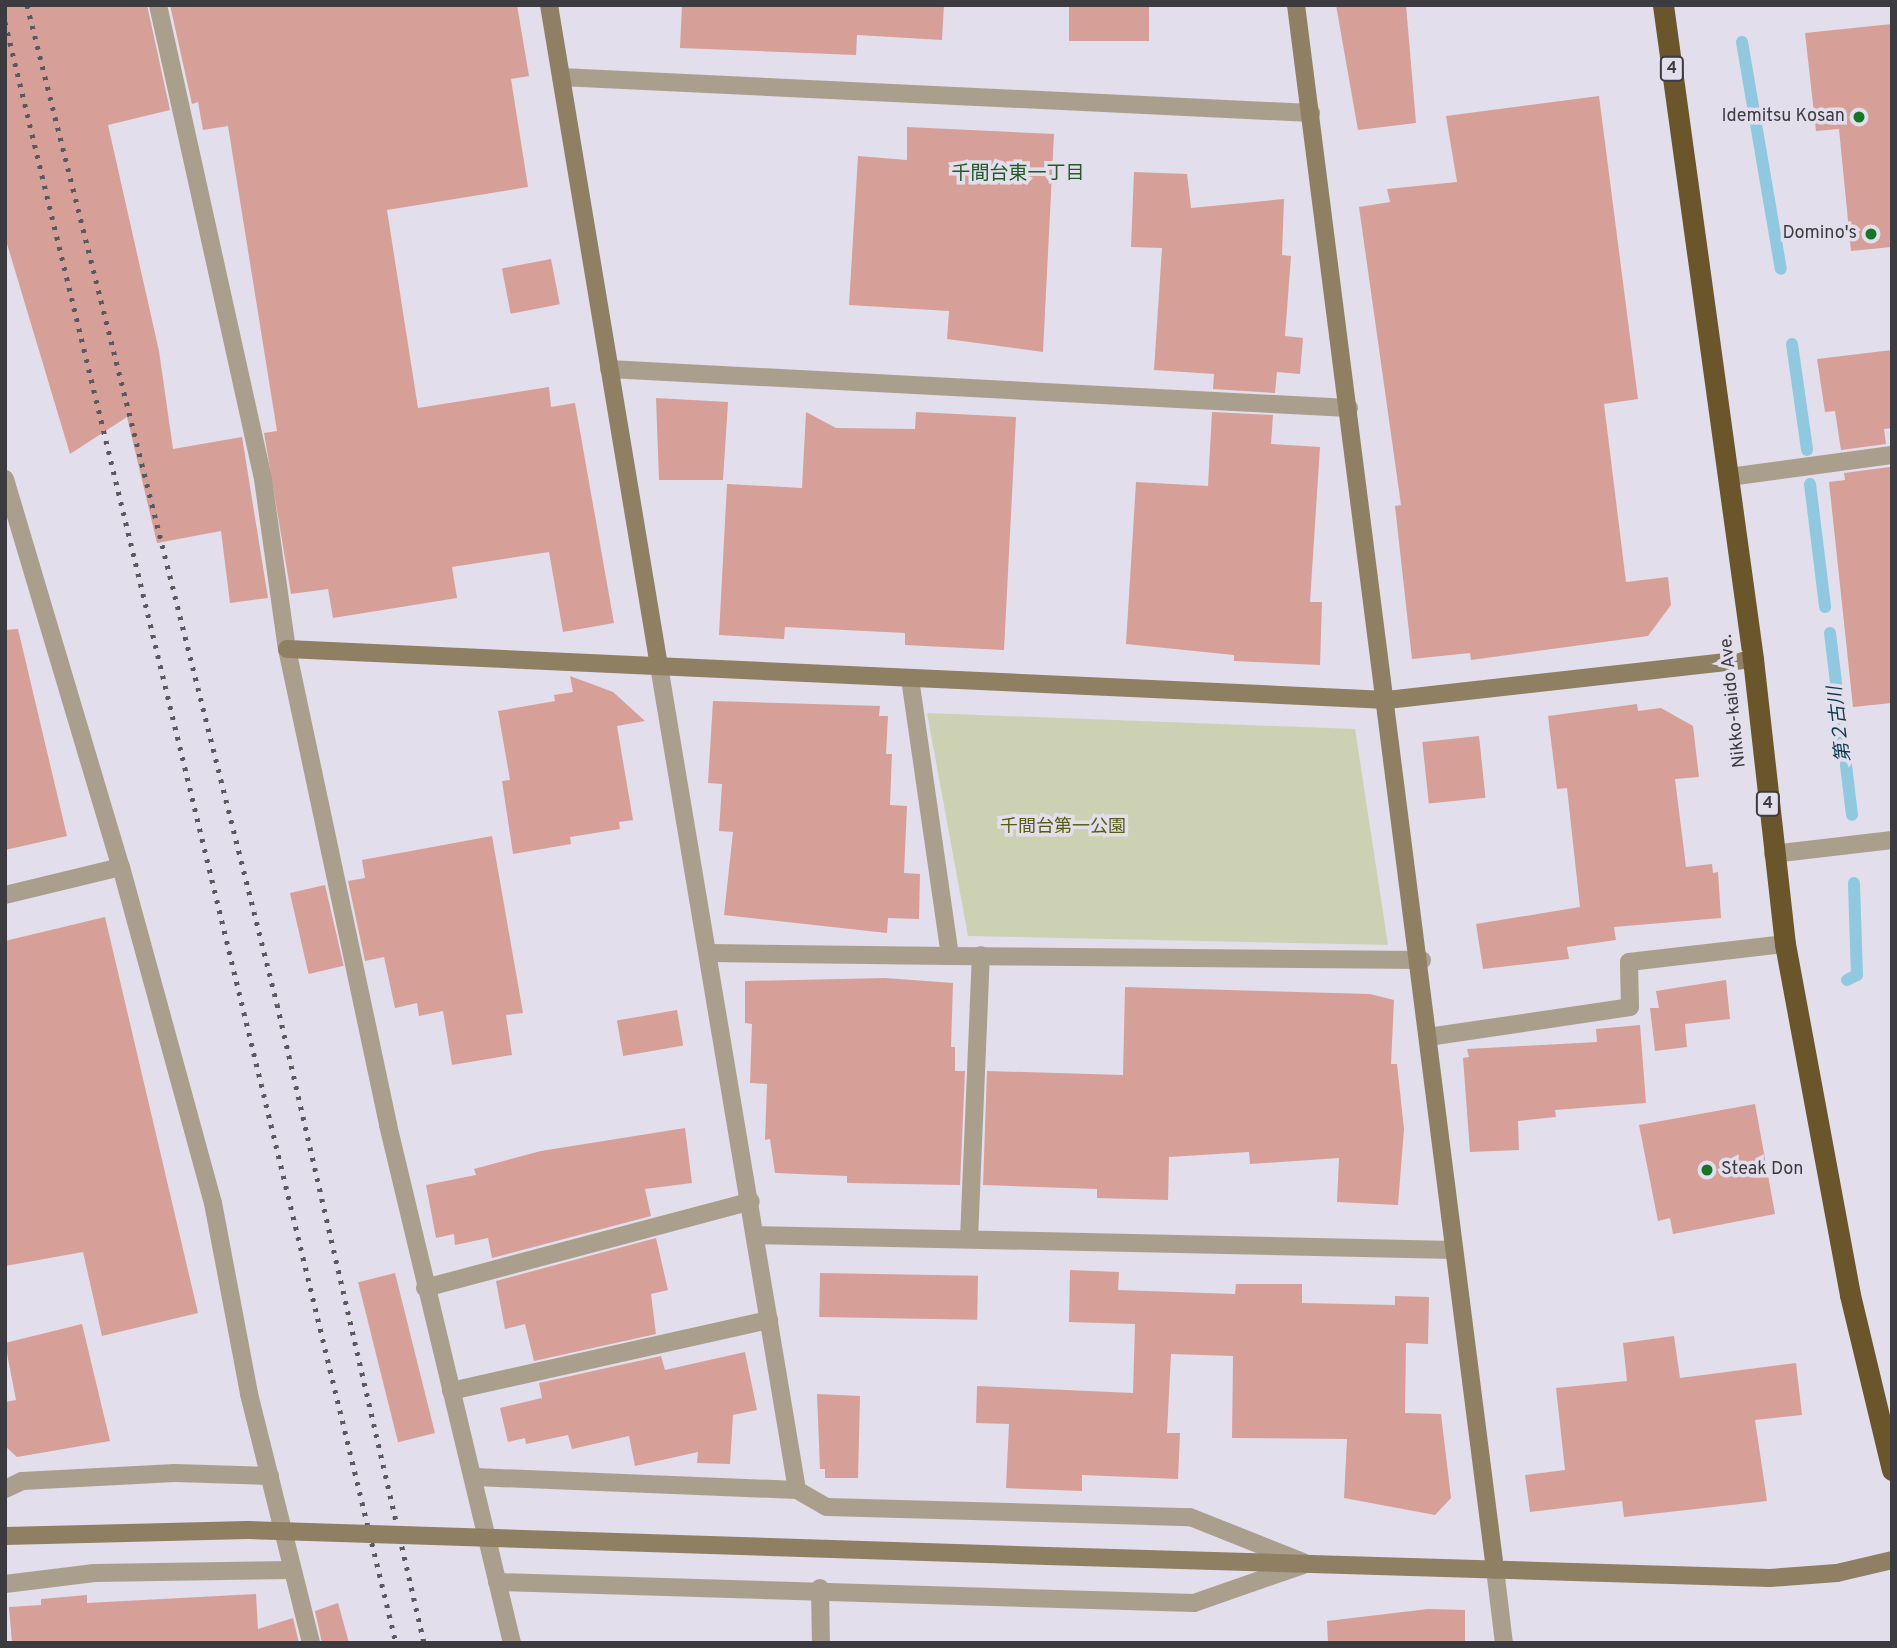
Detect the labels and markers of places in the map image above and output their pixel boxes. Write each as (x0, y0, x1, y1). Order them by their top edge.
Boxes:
place label: Idemitsu Kosan (1721, 106, 1845, 128)
marker: Idemitsu Kosan (1851, 109, 1867, 125)
place label: Domino's (1782, 223, 1857, 245)
marker: Domino's (1863, 226, 1879, 242)
place label: Steak Don (1721, 1159, 1803, 1181)
marker: Steak Don (1699, 1162, 1715, 1178)

